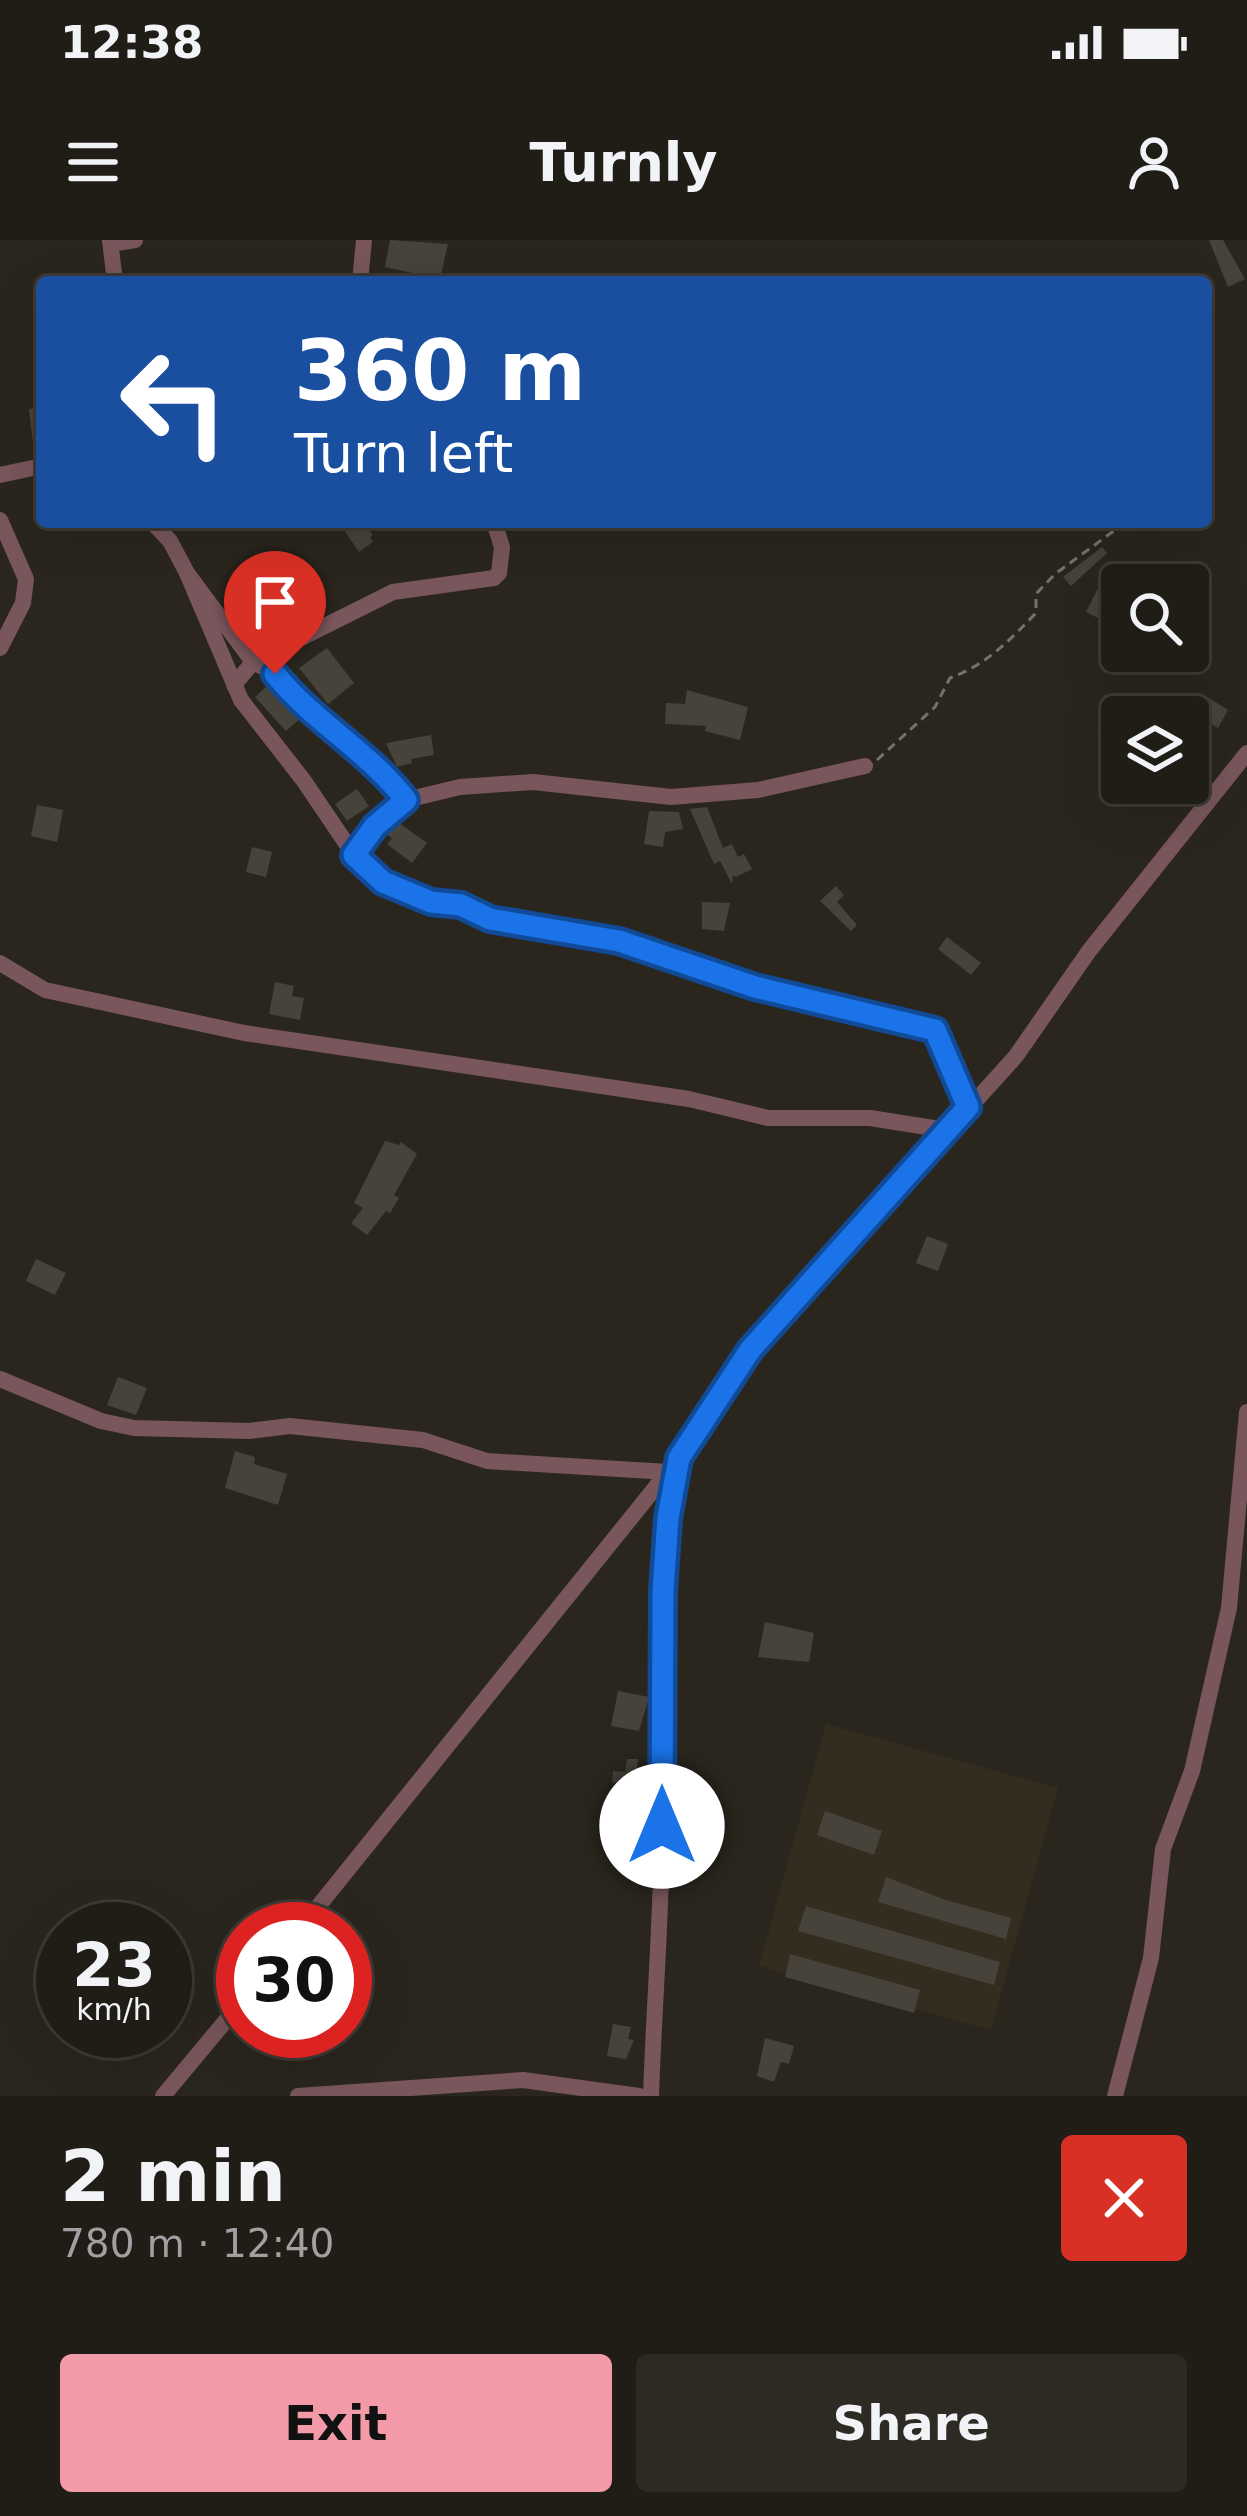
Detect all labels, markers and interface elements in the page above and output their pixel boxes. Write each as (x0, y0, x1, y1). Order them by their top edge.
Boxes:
text: 12:38 (60, 16, 203, 69)
icon: menu (60, 129, 126, 195)
icon: person (1121, 129, 1187, 195)
text: Turnly (529, 131, 718, 194)
text: 360 m (294, 322, 586, 420)
icon: left (96, 324, 252, 480)
text: Turn left (294, 422, 513, 485)
pin (224, 551, 326, 674)
map controls (1101, 564, 1209, 804)
button: search (1101, 564, 1209, 672)
icon: arrive (242, 569, 308, 635)
button: layers (1101, 696, 1209, 804)
position arrow (599, 1763, 725, 1889)
speed limit sign: 30 (216, 1902, 372, 2058)
text: 23 (72, 1930, 156, 2000)
text: km/h (76, 1992, 152, 2027)
text: 2 min (60, 2134, 286, 2218)
button: close (1061, 2135, 1187, 2261)
text: 780 m · 12:40 (60, 2221, 334, 2266)
button: Exit (60, 2354, 612, 2492)
button: Share (636, 2354, 1187, 2492)

